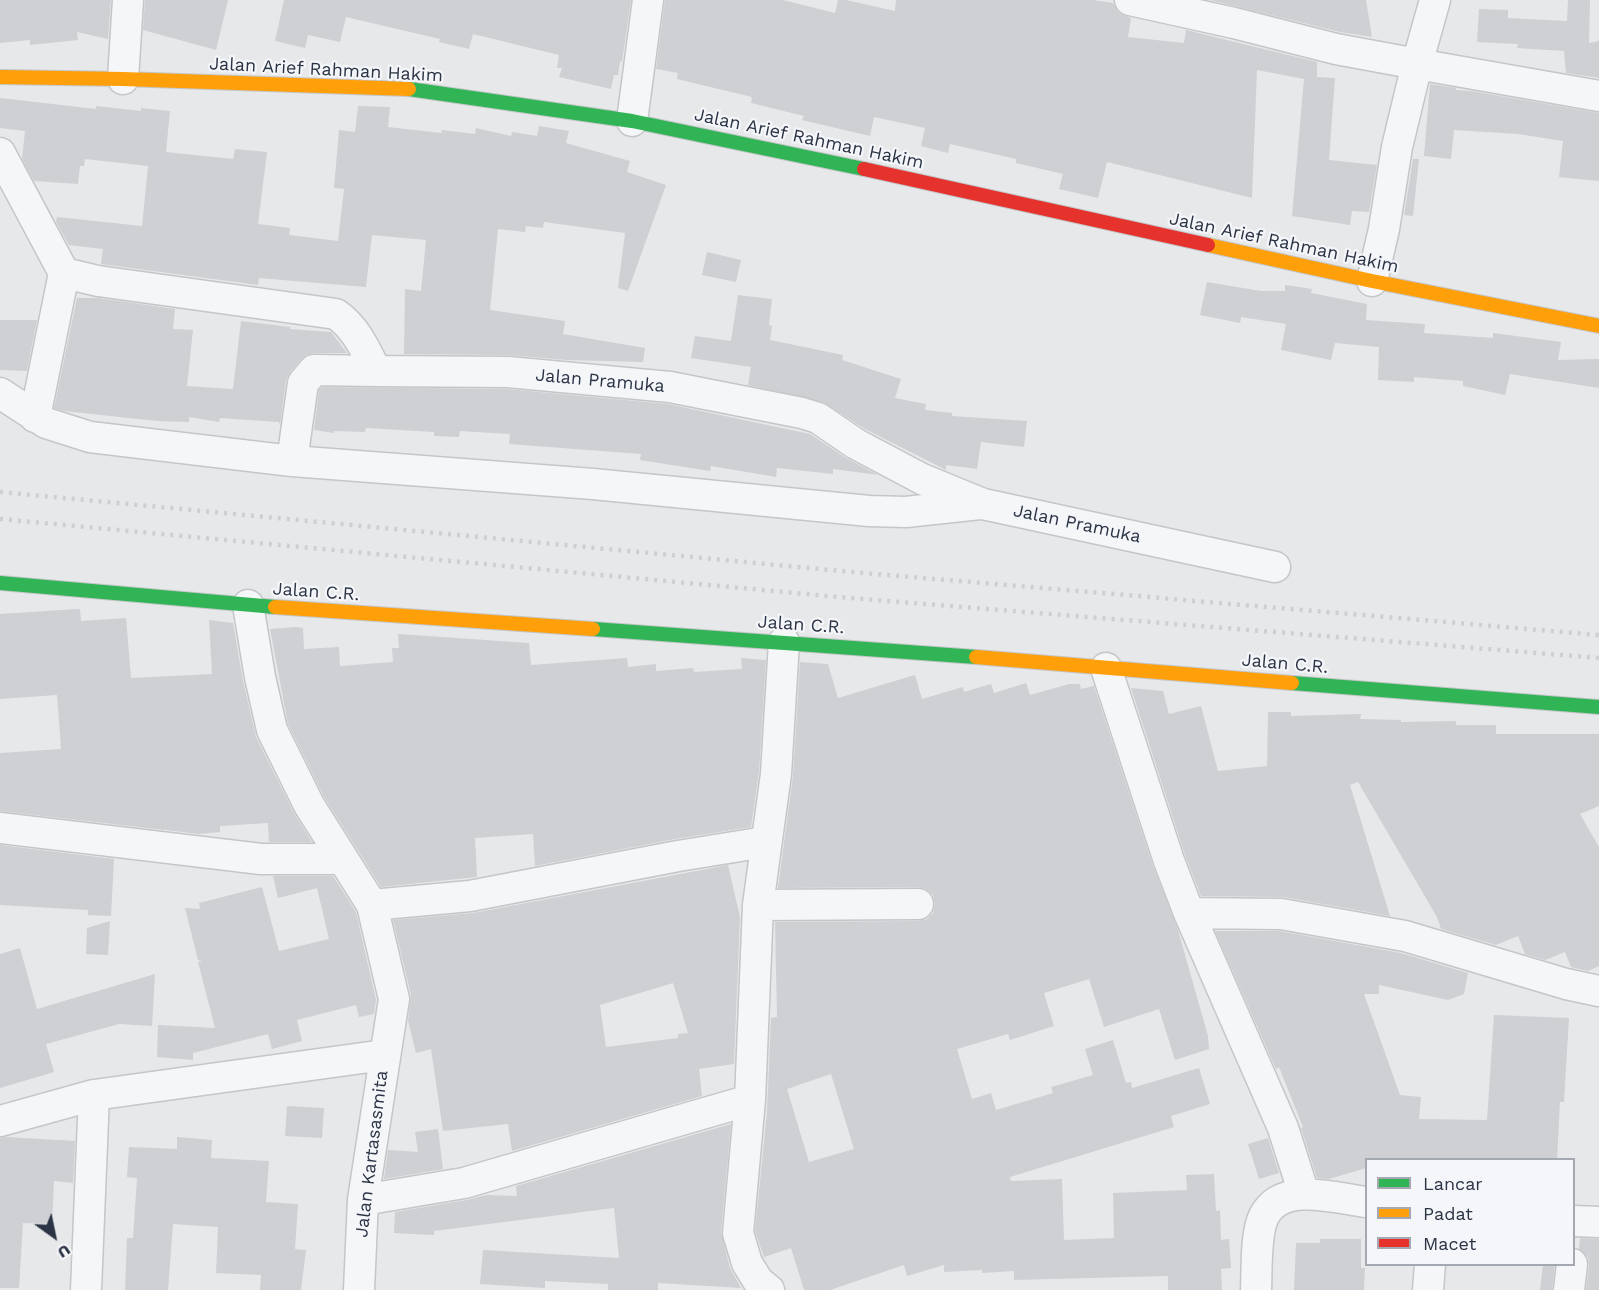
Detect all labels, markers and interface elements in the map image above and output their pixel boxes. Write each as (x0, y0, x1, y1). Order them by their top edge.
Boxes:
street label: Jalan Arief Rahman Hakim (209, 53, 443, 87)
street label: Jalan Arief Rahman Hakim (692, 104, 926, 174)
street label: Jalan Arief Rahman Hakim (1167, 208, 1401, 278)
street label: Jalan Pramuka (534, 365, 666, 397)
street label: Jalan Pramuka (1011, 500, 1143, 548)
street label: Jalan C.R. (272, 578, 360, 606)
street label: Jalan C.R. (757, 611, 845, 639)
street label: Jalan C.R. (1241, 649, 1329, 679)
street label: Jalan Kartasasmita (351, 1069, 393, 1239)
legend (1365, 1158, 1575, 1266)
text: Lancar (1423, 1173, 1483, 1194)
text: Padat (1423, 1203, 1473, 1224)
north arrow (24, 1206, 84, 1266)
text: Macet (1423, 1233, 1476, 1254)
text: U (54, 1240, 74, 1263)

